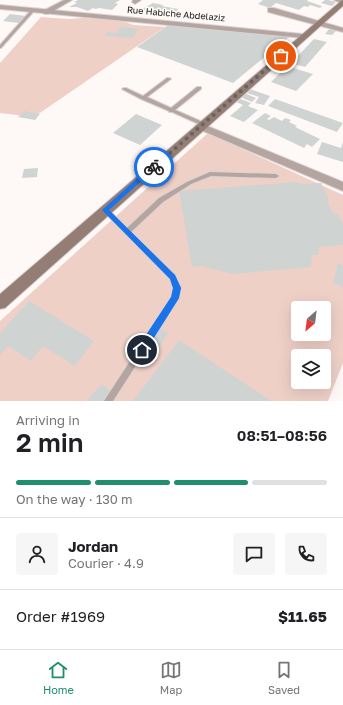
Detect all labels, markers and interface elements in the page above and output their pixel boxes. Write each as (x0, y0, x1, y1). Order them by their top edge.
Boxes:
street label: Rue Habiche Abdelaziz (126, 4, 226, 23)
pin (264, 39, 298, 73)
icon: bag (270, 45, 292, 67)
courier (134, 147, 174, 187)
icon: bike (143, 156, 165, 178)
north arrow (291, 301, 331, 341)
map controls (291, 301, 331, 389)
pin (125, 333, 159, 367)
icon: home (131, 339, 153, 361)
button: layers (291, 349, 331, 389)
text: Arriving in (16, 412, 80, 428)
text: 08:51–08:56 (237, 426, 327, 444)
text: 2 min (16, 427, 84, 458)
text: On the way · 130 m (16, 491, 133, 507)
button: person (16, 533, 58, 575)
button: chat (233, 533, 275, 575)
button: phone (285, 533, 327, 575)
text: Jordan (68, 537, 118, 555)
text: Courier · 4.9 (68, 555, 144, 571)
text: Order #1969 (16, 607, 105, 625)
text: $11.65 (278, 607, 327, 625)
tab: Home (43, 659, 74, 696)
tab: Map (160, 659, 182, 696)
tab: Saved (268, 659, 300, 696)

